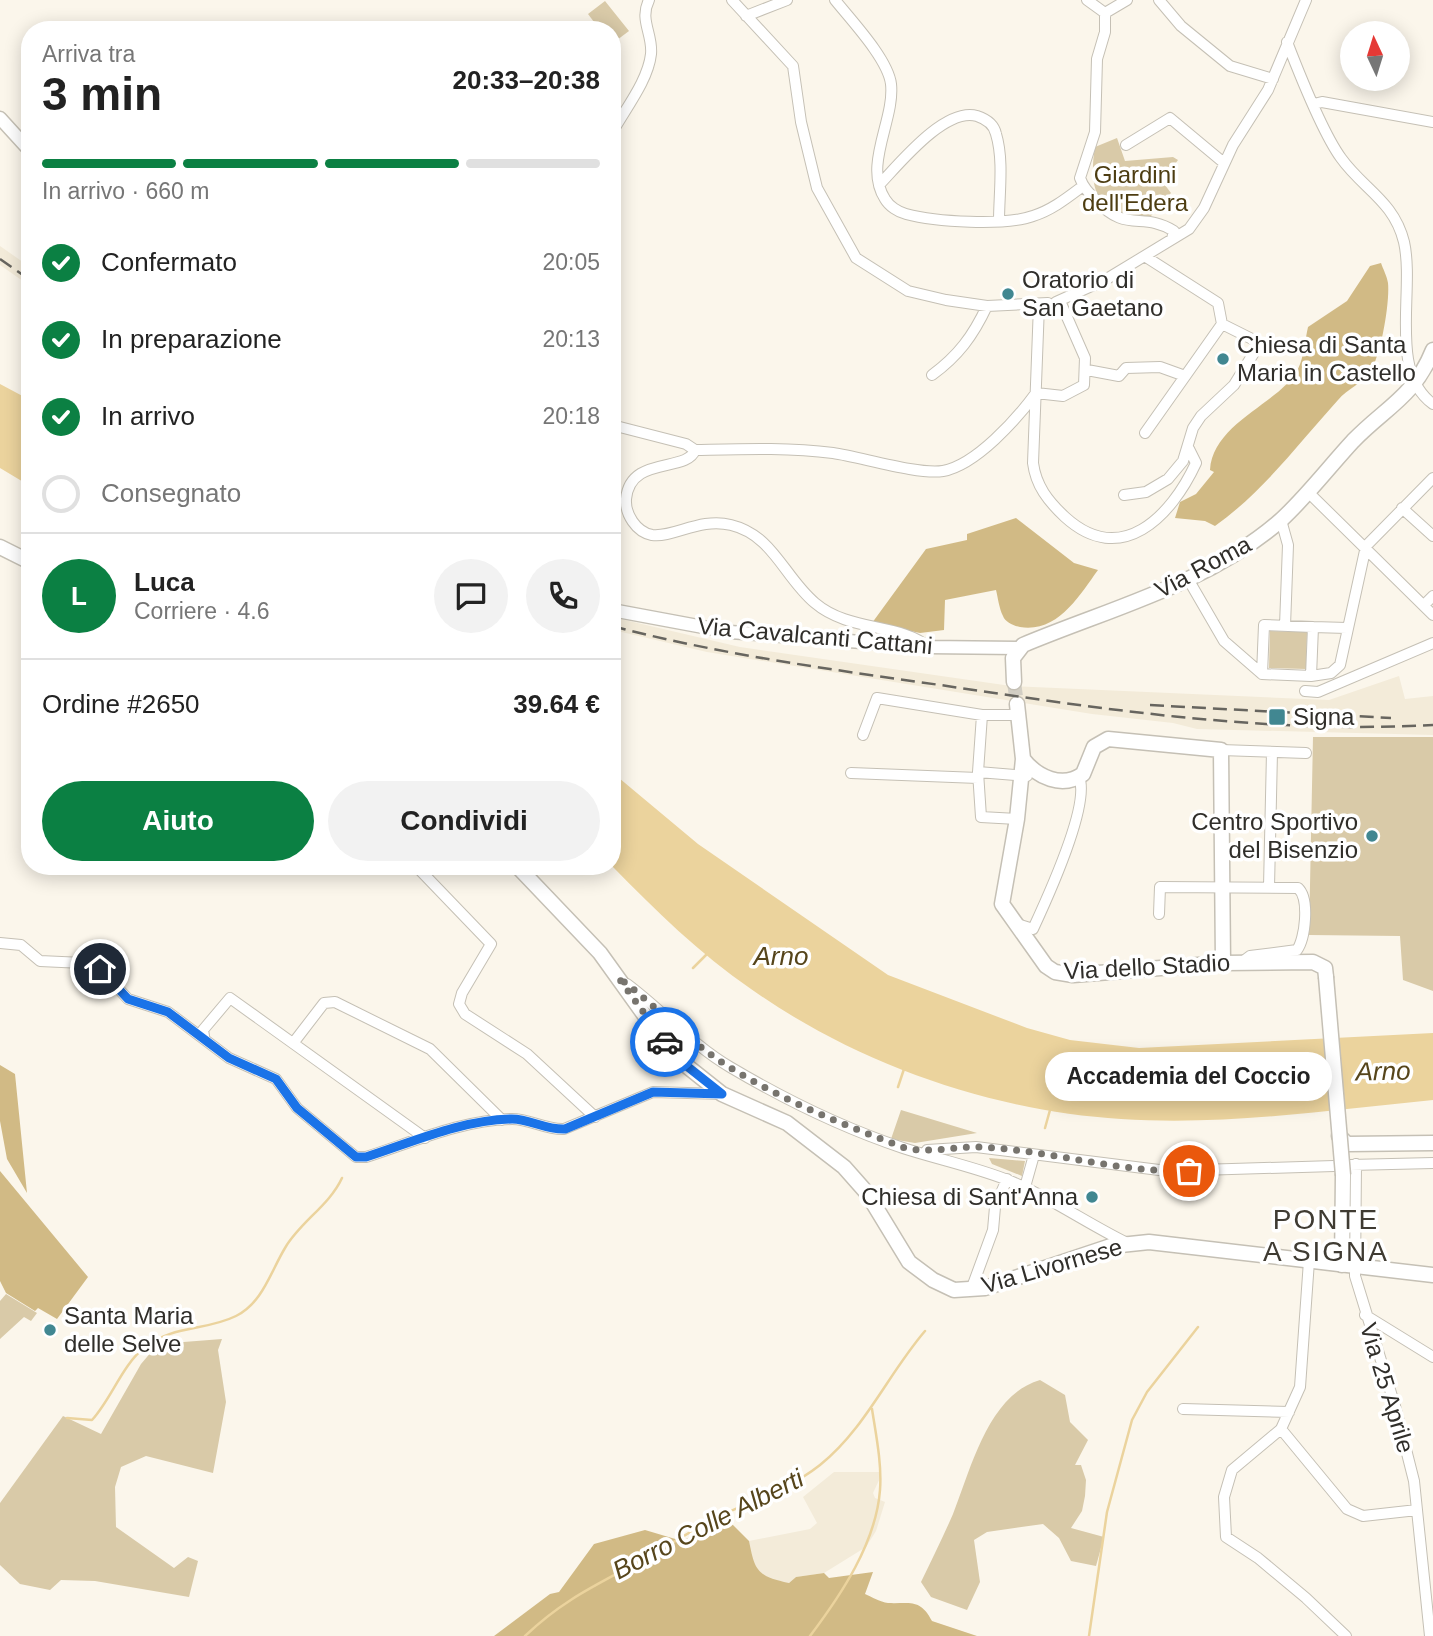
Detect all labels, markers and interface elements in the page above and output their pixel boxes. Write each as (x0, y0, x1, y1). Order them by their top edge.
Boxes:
north arrow (1340, 21, 1410, 91)
map controls (1340, 21, 1410, 91)
text: Arriva tra (42, 41, 135, 67)
text: 20:33–20:38 (453, 65, 600, 95)
text: 3 min (42, 68, 162, 120)
park label: Giardini dell'Edera (1082, 161, 1189, 216)
text: In arrivo · 660 m (42, 178, 209, 204)
icon: check (42, 244, 80, 282)
text: Confermato (101, 247, 237, 277)
text: 20:05 (542, 249, 600, 275)
place label: Oratorio di San Gaetano (1022, 266, 1163, 321)
marker: Oratorio di San Gaetano (1000, 286, 1016, 302)
icon: check (42, 321, 80, 359)
text: In preparazione (101, 324, 282, 354)
text: 20:13 (542, 326, 600, 352)
place label: Chiesa di Santa Maria in Castello (1237, 331, 1416, 386)
marker: Chiesa di Santa Maria in Castello (1215, 351, 1231, 367)
icon: check (42, 398, 80, 436)
text: In arrivo (101, 401, 195, 431)
text: 20:18 (542, 403, 600, 429)
text: Consegnato (101, 478, 241, 508)
street label: Via Roma (1150, 530, 1256, 603)
button: chat (434, 559, 508, 633)
button: phone (526, 559, 600, 633)
text: Luca (134, 567, 195, 597)
text: L (71, 581, 87, 611)
text: Corriere · 4.6 (134, 598, 269, 624)
street label: Via Cavalcanti Cattani (696, 612, 934, 659)
text: Ordine #2650 (42, 689, 200, 719)
text: 39.64 € (513, 689, 600, 719)
place label: Signa (1293, 703, 1355, 730)
marker: Signa (1267, 707, 1287, 727)
button: Aiuto (42, 781, 314, 861)
button: Condividi (328, 781, 600, 861)
place label: Centro Sportivo del Bisenzio (1191, 808, 1358, 863)
marker: Centro Sportivo del Bisenzio (1364, 828, 1380, 844)
pin (70, 939, 130, 999)
water label: Arno (752, 941, 808, 971)
street label: Via dello Stadio (1063, 949, 1231, 984)
icon: home (81, 950, 119, 988)
courier (630, 1007, 700, 1077)
icon: car (646, 1023, 684, 1061)
callout: Accademia del Coccio (1046, 1052, 1332, 1101)
water label: Arno (1353, 1056, 1411, 1087)
text: Accademia del Coccio (1066, 1063, 1311, 1089)
pin (1159, 1141, 1219, 1201)
icon: bag (1170, 1152, 1208, 1190)
place label: Chiesa di Sant'Anna (861, 1183, 1079, 1210)
marker: Chiesa di Sant'Anna (1084, 1189, 1100, 1205)
district label: PONTE A SIGNA (1263, 1204, 1389, 1267)
street label: Via Livornese (978, 1233, 1125, 1298)
place label: Santa Maria delle Selve (64, 1302, 194, 1357)
street label: Via 25 Aprile (1355, 1320, 1420, 1456)
marker: Santa Maria delle Selve (42, 1322, 58, 1338)
water label: Borro Colle Alberti (608, 1462, 809, 1585)

